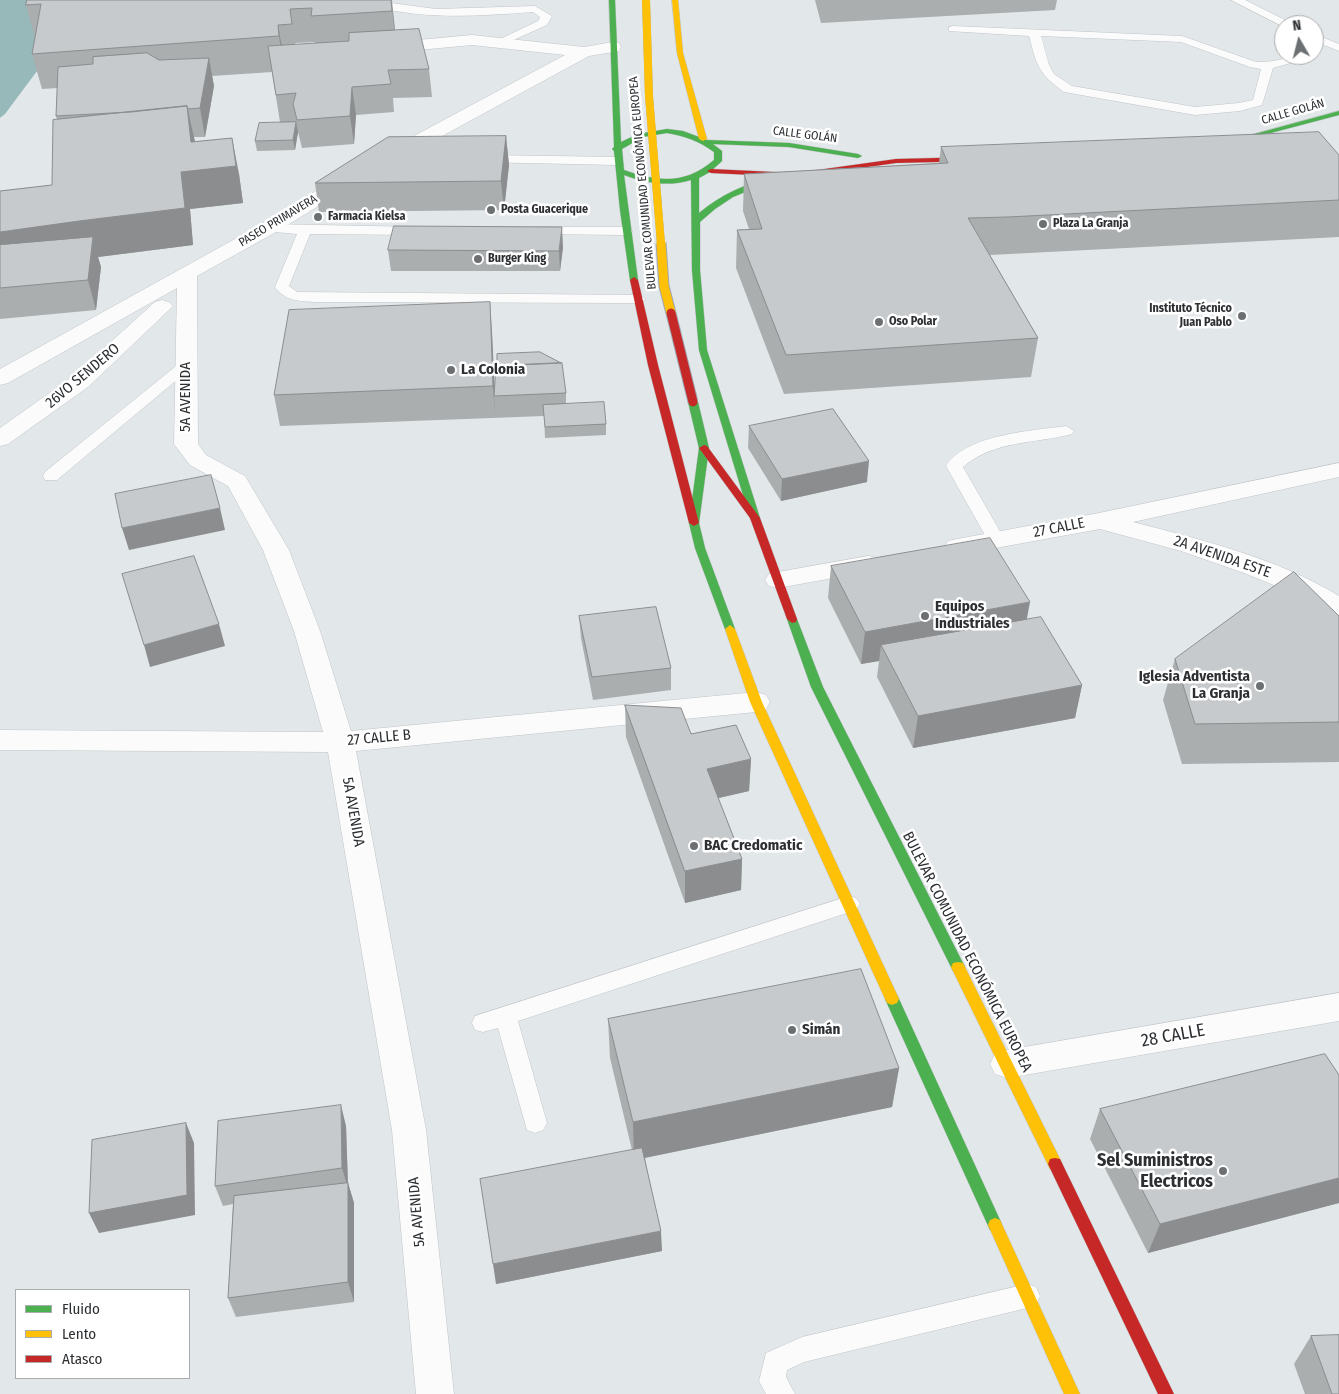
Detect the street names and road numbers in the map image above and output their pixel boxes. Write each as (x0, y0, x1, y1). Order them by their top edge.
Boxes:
street label: BULEVAR COMUNIDAD ECONÓMICA EUROPEA (627, 76, 659, 290)
street label: CALLE GOLÁN (1260, 96, 1326, 128)
street label: CALLE GOLÁN (772, 124, 838, 146)
street label: PASEO PRIMAVERA (236, 192, 320, 250)
street label: 26VO SENDERO (42, 340, 124, 412)
street label: 5A AVENIDA (177, 362, 195, 432)
street label: 27 CALLE (1032, 514, 1086, 542)
street label: 2A AVENIDA ESTE (1171, 532, 1273, 582)
street label: 27 CALLE B (346, 726, 412, 750)
street label: 5A AVENIDA (338, 776, 368, 848)
street label: BULEVAR COMUNIDAD ECONÓMICA EUROPEA (898, 829, 1036, 1075)
street label: 28 CALLE (1140, 1020, 1206, 1052)
street label: 5A AVENIDA (405, 1176, 429, 1248)

